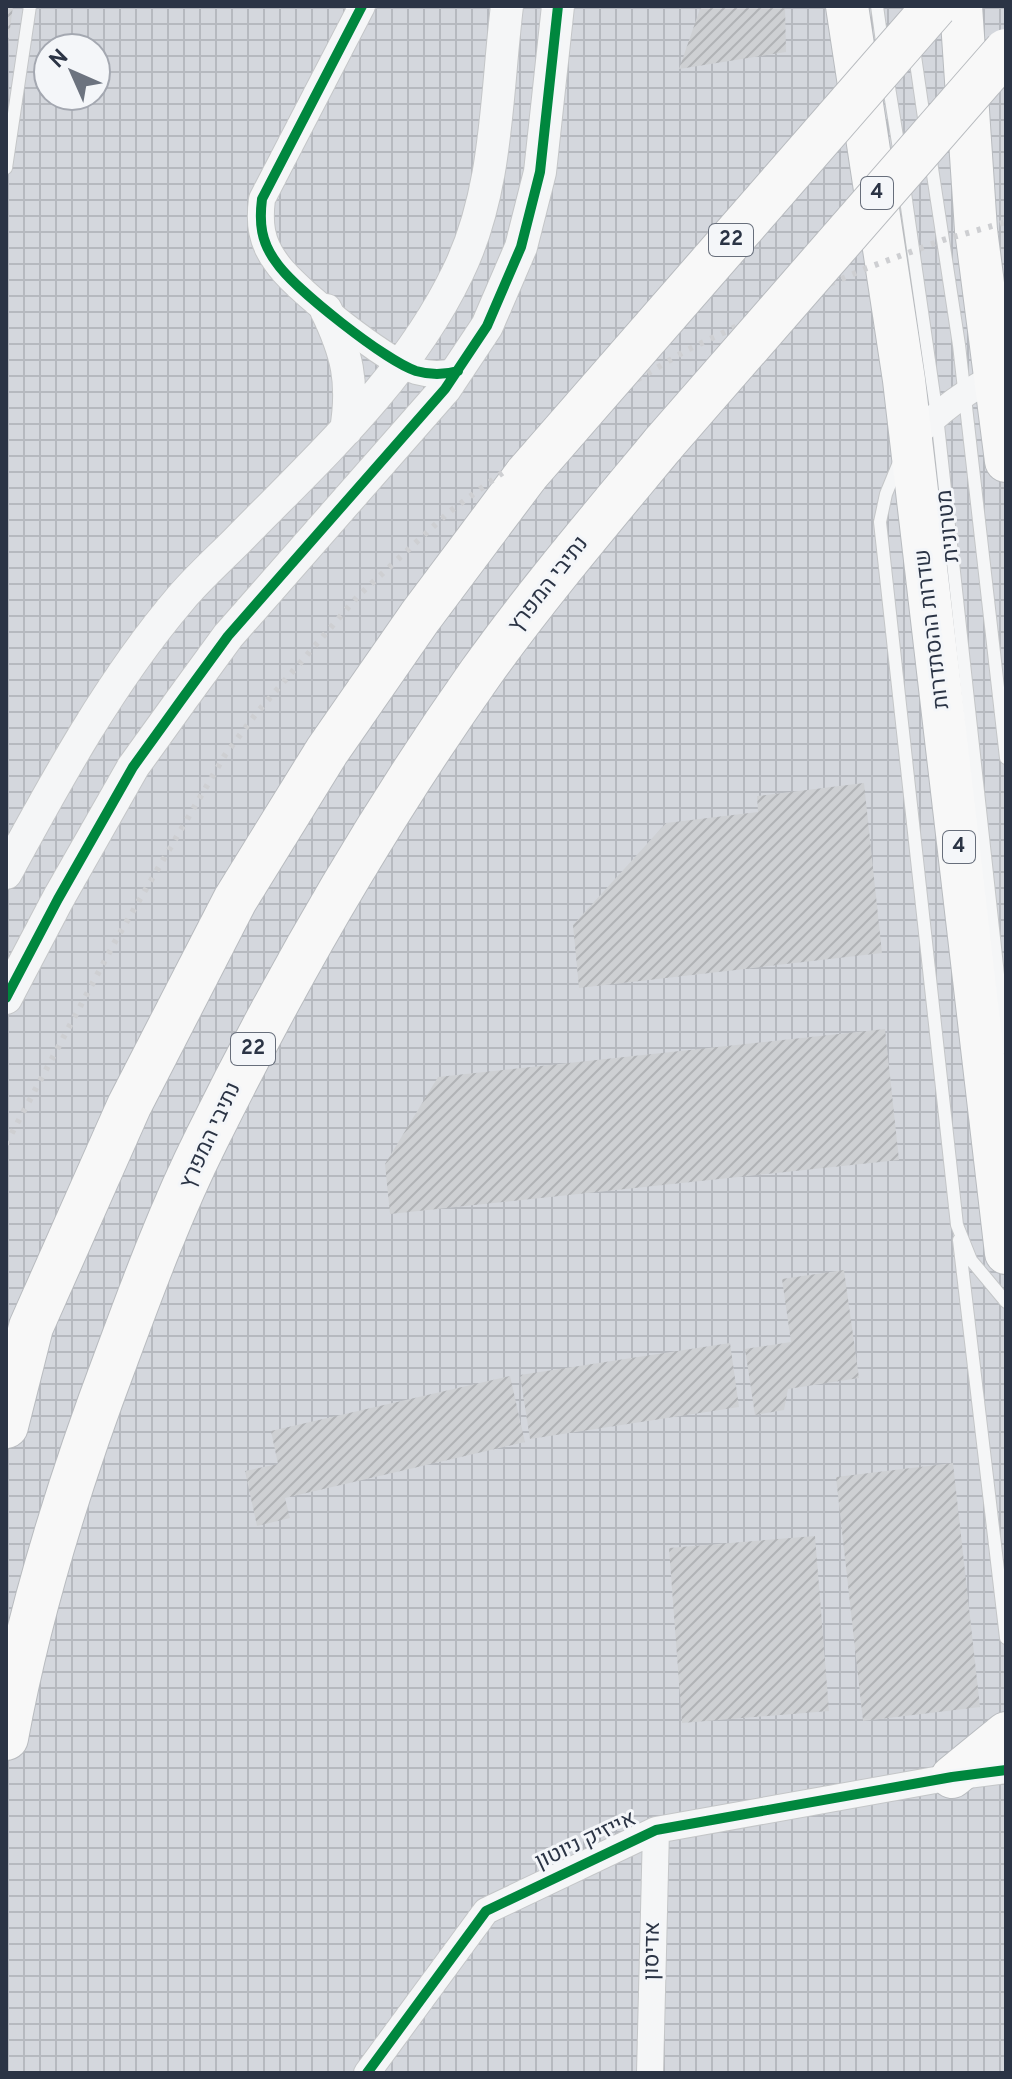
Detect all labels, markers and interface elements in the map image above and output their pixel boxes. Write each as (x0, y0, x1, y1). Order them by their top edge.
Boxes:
north arrow (32, 32, 112, 112)
text: N (44, 44, 75, 75)
road number: 4 (861, 177, 893, 209)
road number: 22 (709, 224, 753, 256)
street label: מטרונית (932, 488, 966, 564)
street label: נתיבי המפרץ (503, 531, 595, 639)
street label: שדרות ההסתדרות (910, 547, 956, 711)
road number: 4 (943, 831, 975, 863)
road number: 22 (231, 1033, 275, 1065)
street label: נתיבי המפרץ (174, 1078, 248, 1194)
street label: אייזיק ניוטון (531, 1806, 641, 1876)
street label: אדיסון (639, 1921, 667, 1981)

